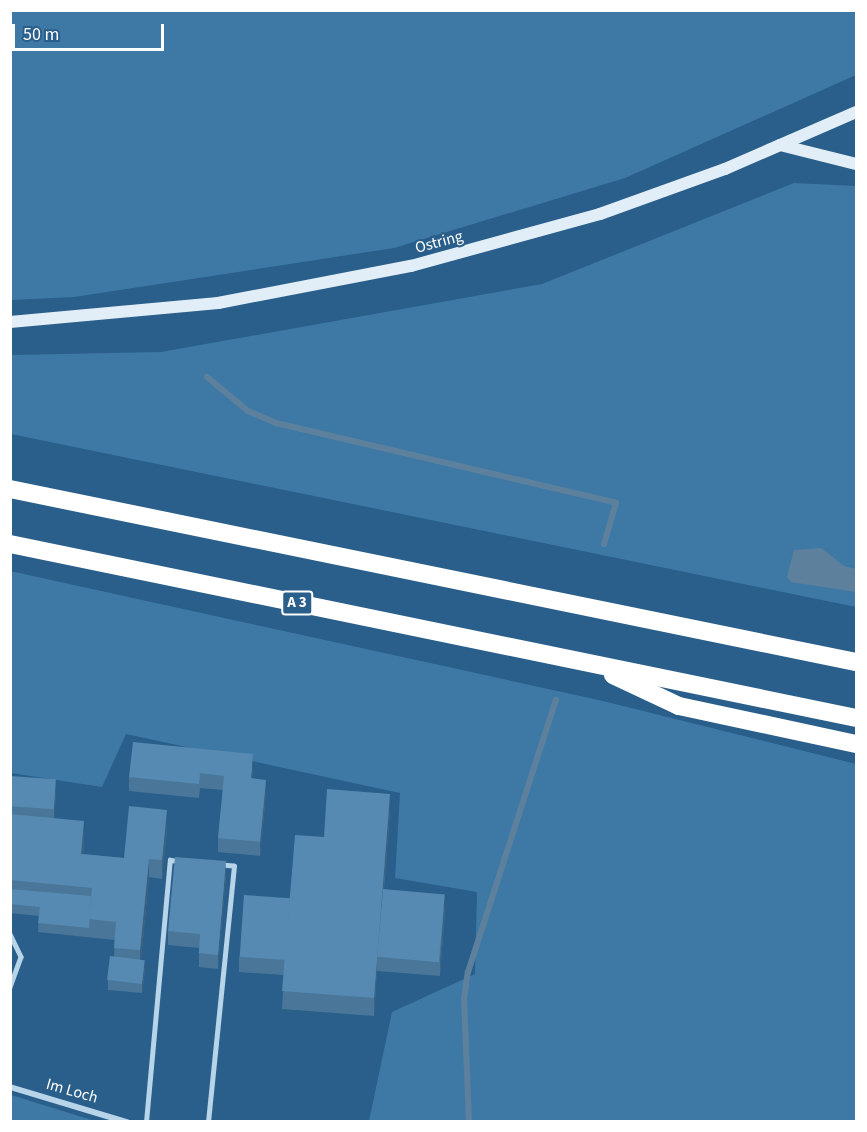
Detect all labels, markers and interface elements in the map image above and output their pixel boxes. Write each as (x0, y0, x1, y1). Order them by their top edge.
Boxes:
scale bar (15, 12, 166, 50)
text: 50 m (23, 22, 59, 47)
street label: Ostring (413, 226, 465, 258)
road number: A 3 (280, 591, 314, 615)
street label: Im Loch (44, 1074, 100, 1108)

